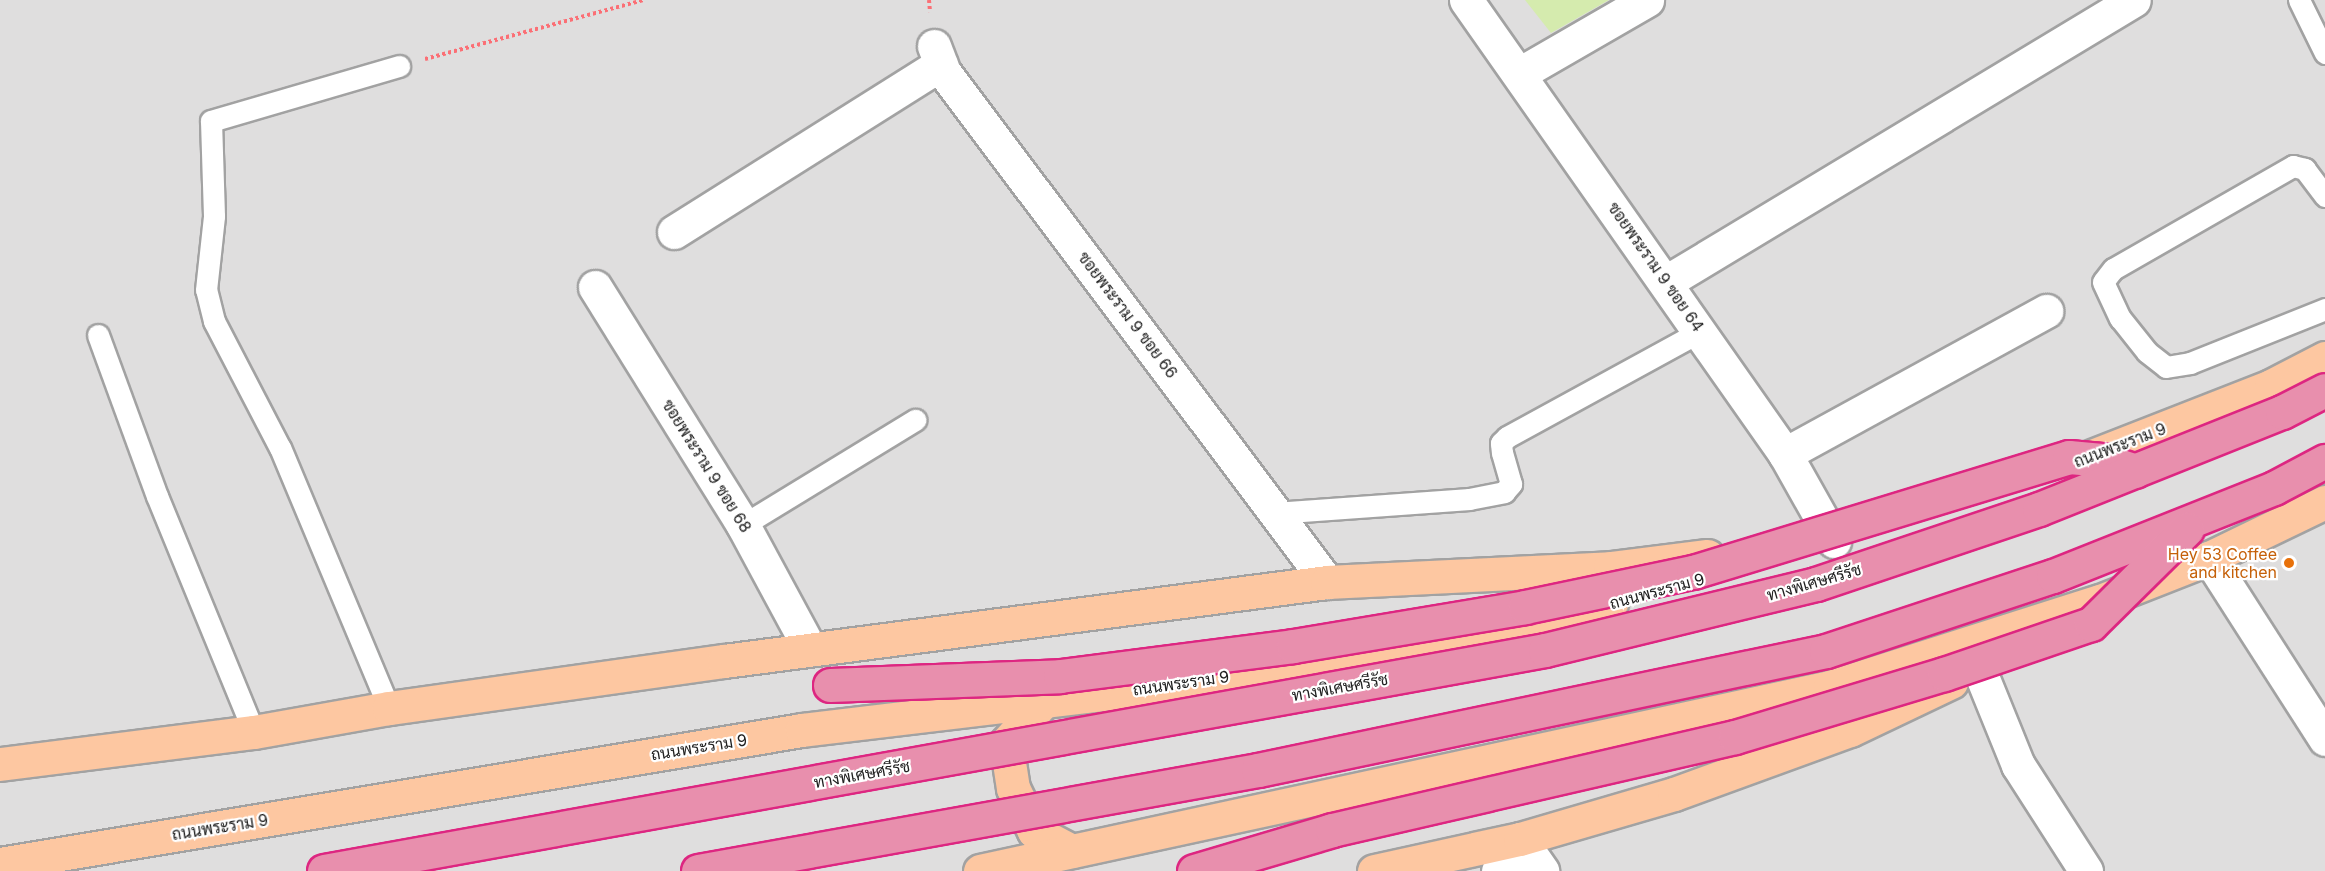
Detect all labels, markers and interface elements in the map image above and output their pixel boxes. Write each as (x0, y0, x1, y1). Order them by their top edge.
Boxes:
street label: ซอยพระราม 9 ซอย 64 (1604, 199, 1708, 335)
street label: ซอยพระราม 9 ซอย 66 (1074, 248, 1182, 382)
street label: ซอยพระราม 9 ซอย 68 (658, 396, 756, 536)
street label: ถนนพระราม 9 (2071, 419, 2169, 471)
place label: Hey 53 Coffee and kitchen (2168, 544, 2277, 582)
marker: Hey 53 Coffee and kitchen (2282, 556, 2296, 570)
street label: ทางพิเศษศรีรัช (1765, 559, 1863, 605)
street label: ถนนพระราม 9 (1608, 569, 1706, 613)
street label: ถนนพระราม 9 (1132, 667, 1230, 699)
street label: ทางพิเศษศรีรัช (1290, 669, 1390, 705)
street label: ถนนพระราม 9 (649, 730, 749, 764)
street label: ทางพิเศษศรีรัช (812, 756, 912, 792)
street label: ถนนพระราม 9 (170, 810, 270, 844)

